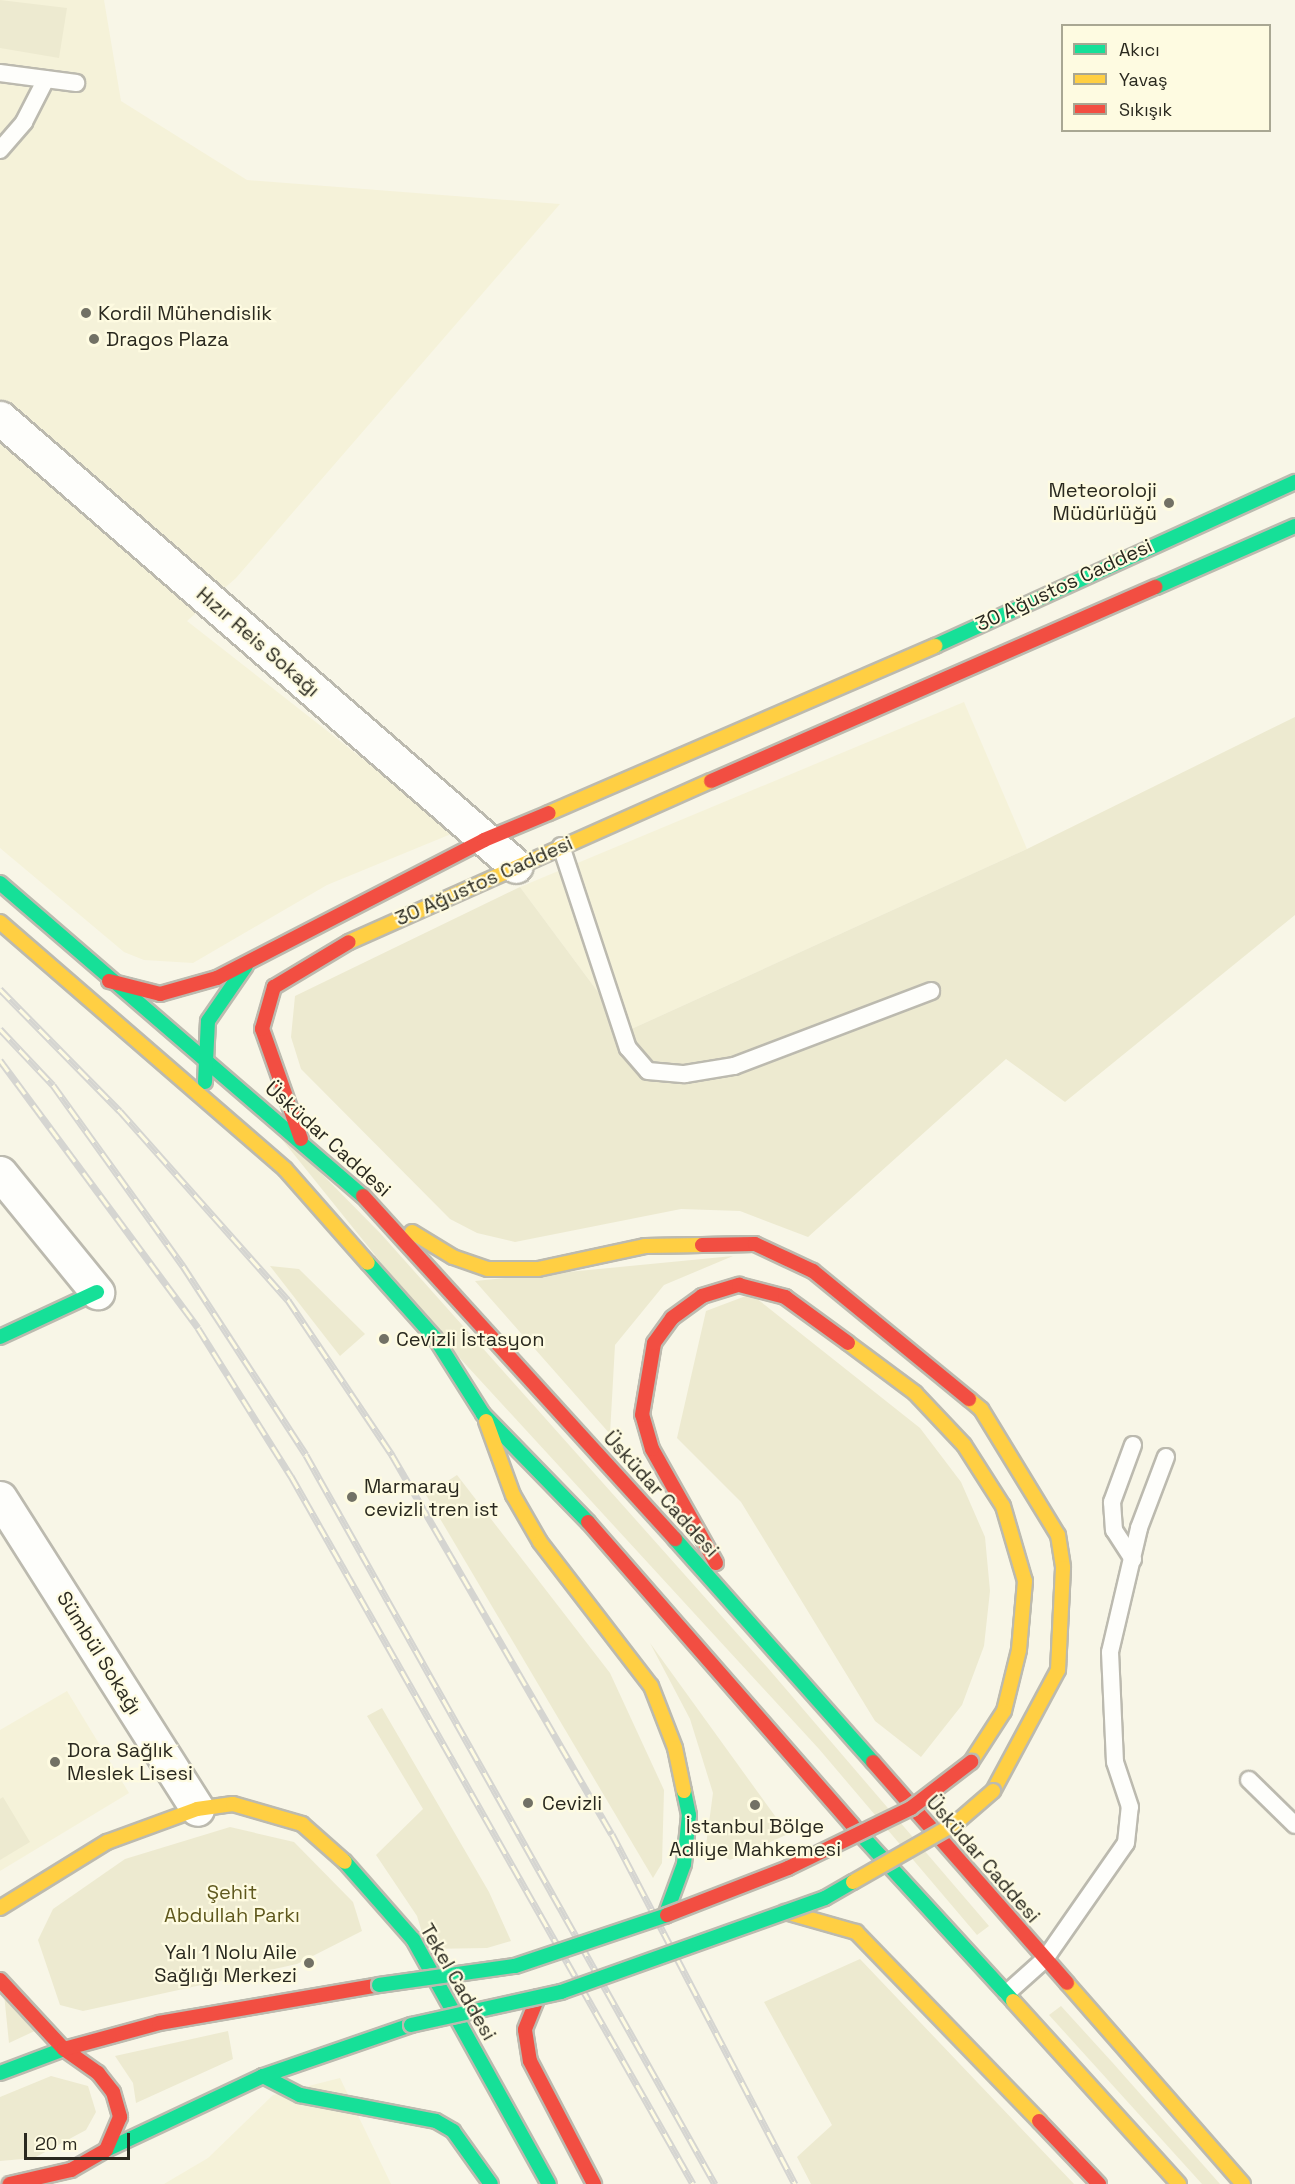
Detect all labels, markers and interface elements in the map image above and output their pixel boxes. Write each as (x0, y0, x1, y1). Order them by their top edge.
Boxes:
legend (1061, 24, 1271, 132)
text: Akıcı (1119, 38, 1160, 61)
text: Yavaş (1119, 68, 1168, 91)
text: Sıkışık (1119, 98, 1172, 121)
place label: Kordil Mühendislik (98, 301, 272, 325)
marker: Kordil Mühendislik (79, 306, 93, 320)
place label: Dragos Plaza (106, 327, 229, 351)
marker: Dragos Plaza (87, 332, 101, 346)
place label: Meteoroloji Müdürlüğü (1049, 479, 1157, 526)
marker: Meteoroloji Müdürlüğü (1162, 496, 1176, 510)
street label: 30 Ağustos Caddesi (972, 534, 1156, 636)
street label: Hızır Reis Sokağı (192, 582, 324, 702)
street label: 30 Ağustos Caddesi (391, 831, 577, 931)
street label: Üsküdar Caddesi (260, 1076, 396, 1202)
place label: Cevizli İstasyon (396, 1327, 544, 1351)
marker: Cevizli İstasyon (377, 1332, 391, 1346)
street label: Üsküdar Caddesi (598, 1426, 724, 1562)
place label: Marmaray cevizli tren ist (364, 1474, 498, 1521)
marker: Marmaray cevizli tren ist (345, 1490, 359, 1504)
street label: Sümbül Sokağı (51, 1587, 147, 1719)
place label: Dora Sağlık Meslek Lisesi (67, 1738, 193, 1785)
marker: Dora Sağlık Meslek Lisesi (48, 1755, 62, 1769)
street label: Üsküdar Caddesi (921, 1790, 1045, 1928)
place label: Cevizli (542, 1791, 602, 1815)
marker: Cevizli (519, 1794, 537, 1812)
marker: İstanbul Bölge Adliye Mahkemesi (748, 1798, 762, 1812)
place label: İstanbul Bölge Adliye Mahkemesi (669, 1814, 841, 1861)
park label: Şehit Abdullah Parkı (164, 1880, 300, 1927)
street label: Tekel Caddesi (415, 1919, 501, 2045)
place label: Yalı 1 Nolu Aile Sağlığı Merkezi (154, 1940, 297, 1987)
marker: Yalı 1 Nolu Aile Sağlığı Merkezi (302, 1956, 316, 1970)
scale bar (27, 2121, 134, 2159)
text: 20 m (35, 2132, 78, 2155)

